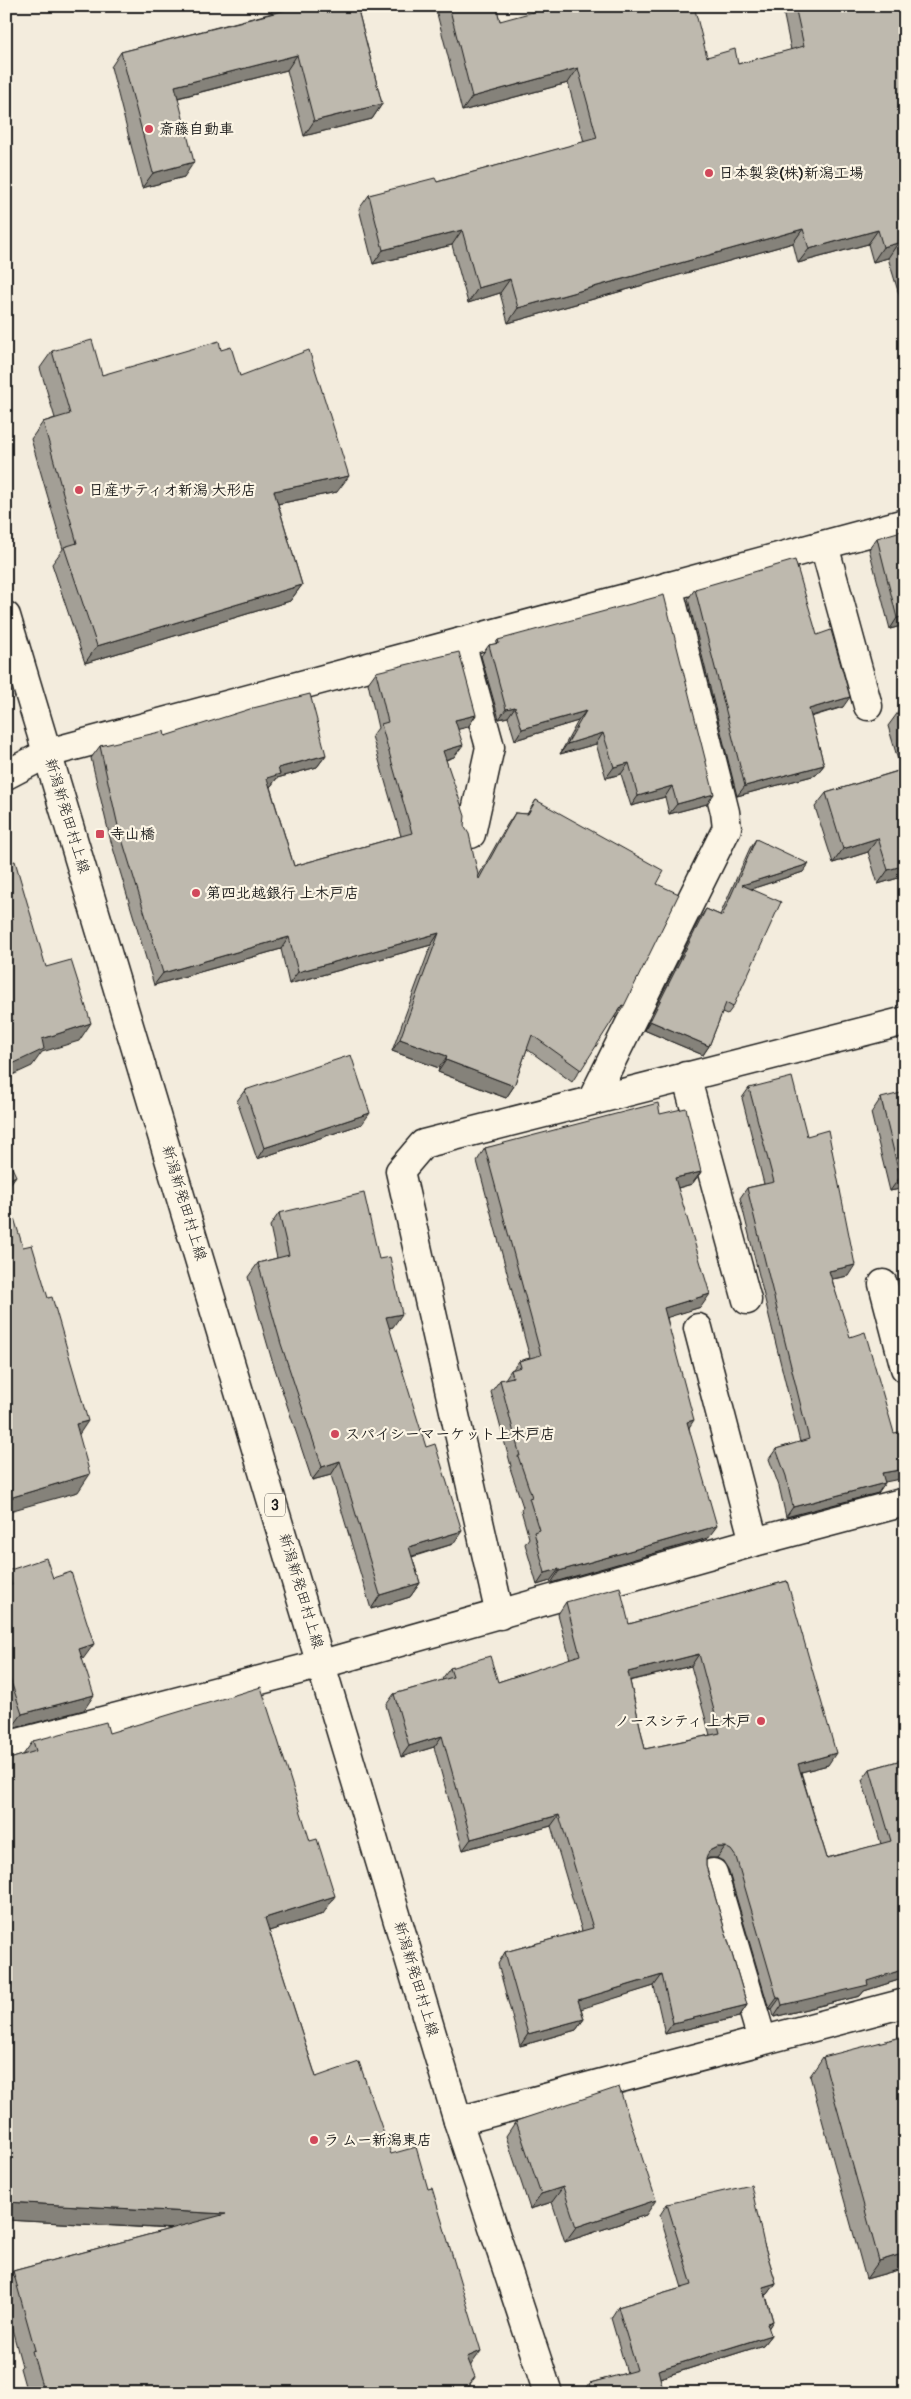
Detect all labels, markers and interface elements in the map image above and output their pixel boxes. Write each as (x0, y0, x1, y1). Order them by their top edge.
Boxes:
place label: 斎藤自動車 (159, 120, 234, 139)
marker: 斎藤自動車 (143, 123, 155, 135)
place label: 日本製袋(株)新潟工場 (719, 164, 864, 183)
marker: 日本製袋(株)新潟工場 (703, 167, 715, 179)
place label: 日産サティオ新潟 大形店 (89, 481, 256, 500)
marker: 日産サティオ新潟 大形店 (73, 484, 85, 496)
street label: 新潟新発田村上線 (40, 756, 94, 876)
place label: 寺山橋 (110, 825, 155, 844)
marker: 寺山橋 (94, 828, 106, 840)
place label: 第四北越銀行 上木戸店 (206, 884, 359, 903)
marker: 第四北越銀行 上木戸店 (190, 887, 202, 899)
street label: 新潟新発田村上線 (157, 1143, 211, 1263)
place label: スパイシーマーケット上木戸店 (345, 1425, 555, 1444)
marker: スパイシーマーケット上木戸店 (329, 1428, 341, 1440)
road number: 3 (265, 1494, 285, 1516)
street label: 新潟新発田村上線 (274, 1531, 328, 1651)
place label: ノースシティ 上木戸 (615, 1712, 751, 1731)
marker: ノースシティ 上木戸 (755, 1715, 767, 1727)
street label: 新潟新発田村上線 (389, 1919, 443, 2039)
place label: ラ ムー新潟東店 (324, 2131, 432, 2150)
marker: ラ ムー新潟東店 (308, 2134, 320, 2146)

